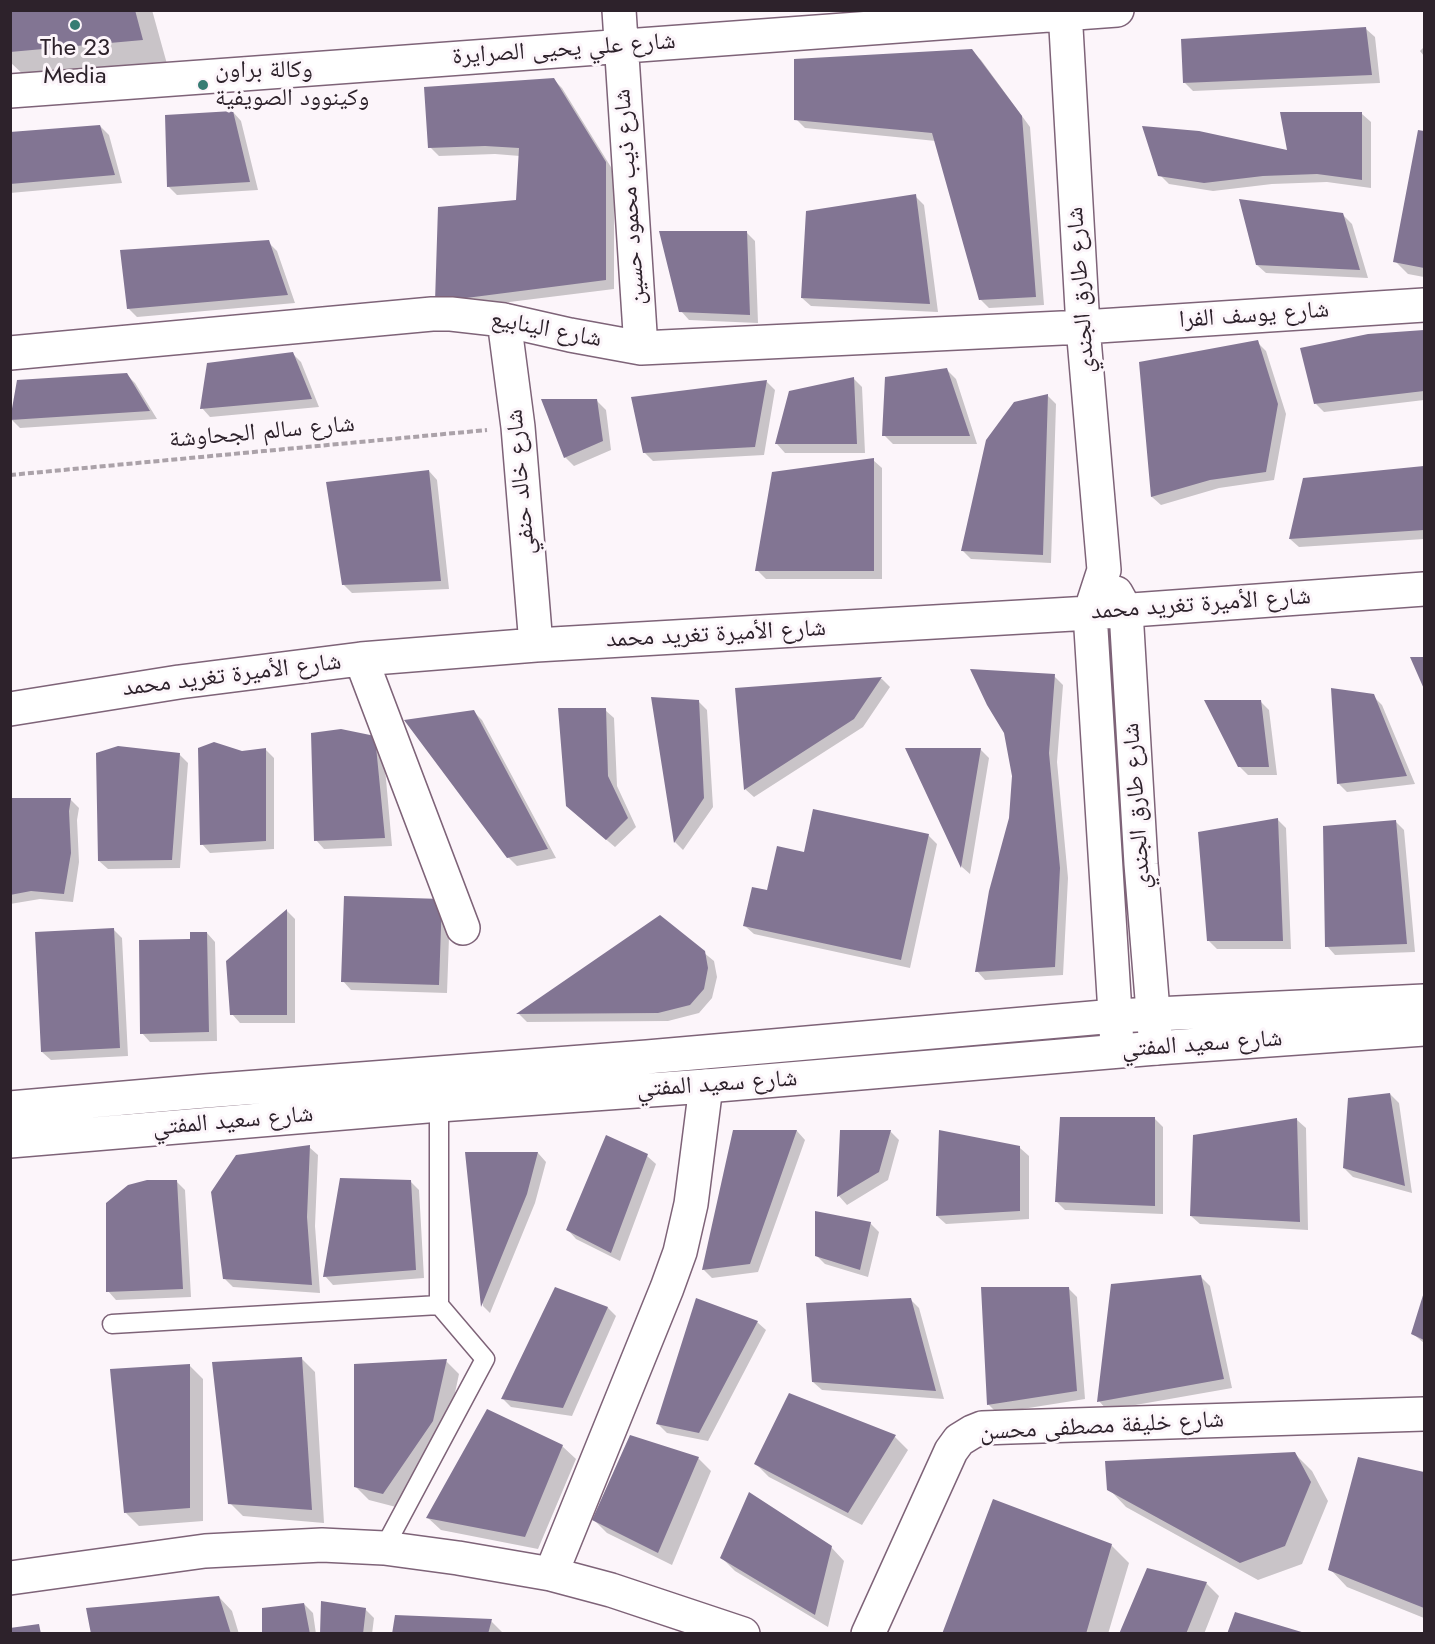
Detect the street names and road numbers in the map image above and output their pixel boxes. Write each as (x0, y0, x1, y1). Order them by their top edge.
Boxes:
street label: شارع علي يحيى الصرايرة (451, 28, 677, 72)
street label: شارع ذيب محمود حسين (609, 88, 653, 306)
street label: شارع طارق الجندي (1062, 206, 1102, 374)
street label: شارع يوسف الفرا (1178, 296, 1330, 336)
street label: شارع الينابيع (488, 305, 604, 355)
street label: شارع خالد حنفي (501, 408, 543, 556)
street label: شارع سالم الجحاوشة (168, 411, 356, 455)
street label: شارع الأميرة تغريد محمد (1090, 583, 1312, 627)
street label: شارع الأميرة تغريد محمد (605, 615, 827, 655)
street label: شارع الأميرة تغريد محمد (121, 648, 343, 704)
street label: شارع طارق الجندي (1118, 722, 1158, 890)
street label: شارع سعيد المفتي (1121, 1025, 1283, 1065)
street label: شارع سعيد المفتي (636, 1065, 798, 1105)
street label: شارع سعيد المفتي (152, 1101, 314, 1143)
street label: شارع خليفة مصطفى محسن (979, 1406, 1225, 1448)

